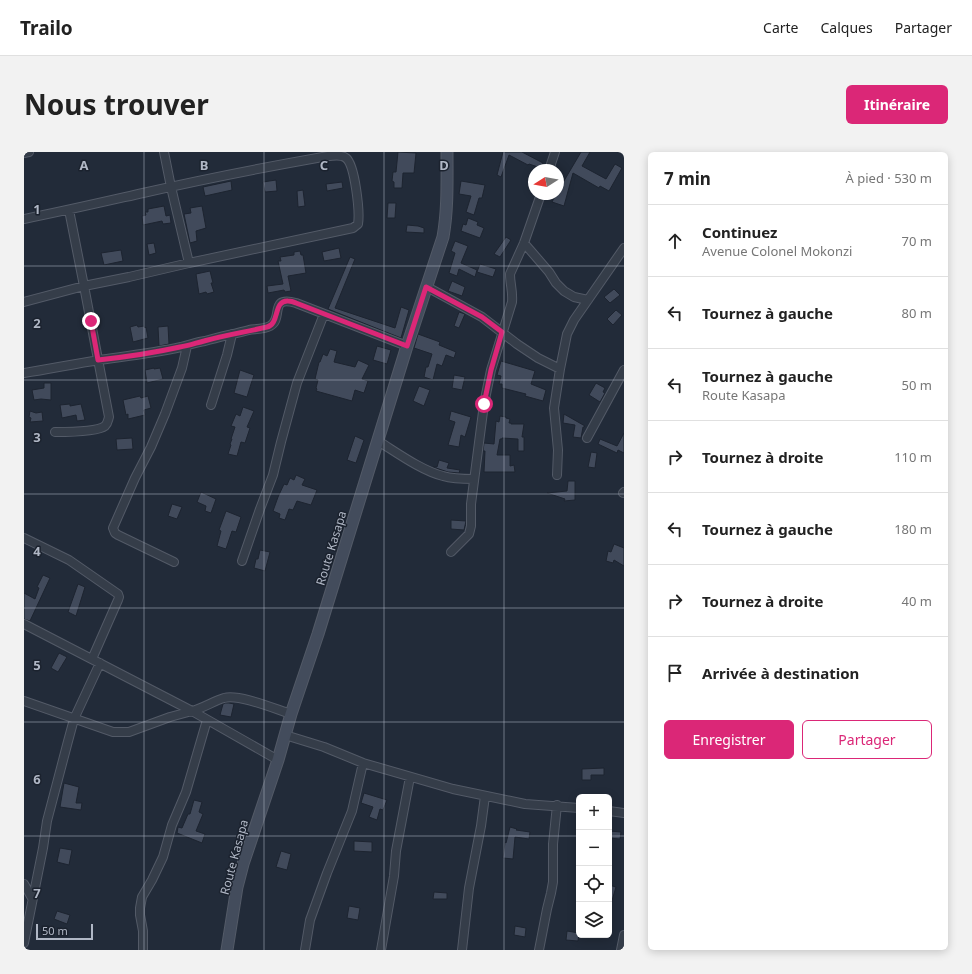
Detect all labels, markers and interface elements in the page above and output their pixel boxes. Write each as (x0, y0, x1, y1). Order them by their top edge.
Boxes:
text: Trailo (20, 15, 73, 41)
text: Carte (763, 18, 799, 37)
text: Calques (821, 18, 873, 37)
text: Partager (895, 18, 952, 37)
text: Nous trouver (24, 85, 209, 123)
button: Itinéraire (846, 85, 948, 124)
text: A (80, 156, 89, 174)
text: B (200, 156, 208, 174)
text: C (320, 156, 328, 174)
text: D (439, 156, 449, 174)
north arrow (528, 164, 564, 200)
text: 7 min (664, 167, 711, 190)
text: À pied · 530 m (846, 169, 932, 187)
text: 1 (33, 200, 41, 218)
text: Continuez (702, 222, 777, 242)
icon: ahead (664, 230, 686, 252)
text: 70 m (902, 232, 932, 250)
text: Avenue Colonel Mokonzi (702, 242, 852, 260)
icon: left (664, 302, 686, 324)
text: Tournez à gauche (702, 303, 833, 323)
text: 80 m (902, 304, 932, 322)
route end (82, 312, 100, 330)
text: 2 (33, 314, 41, 332)
text: Tournez à gauche (702, 366, 833, 386)
icon: left (664, 374, 686, 396)
text: 50 m (902, 376, 932, 394)
text: Route Kasapa (702, 386, 786, 404)
route start (475, 395, 493, 413)
text: 3 (33, 428, 41, 446)
icon: right (664, 446, 686, 468)
text: Tournez à droite (702, 447, 823, 467)
text: 110 m (894, 448, 932, 466)
street label: Route Kasapa (312, 509, 350, 587)
icon: left (664, 518, 686, 540)
text: Tournez à gauche (702, 519, 833, 539)
text: 180 m (894, 520, 932, 538)
text: 4 (33, 542, 41, 560)
icon: right (664, 590, 686, 612)
text: Tournez à droite (702, 591, 823, 611)
text: 40 m (902, 592, 932, 610)
text: 5 (33, 656, 41, 674)
icon: arrive (664, 662, 686, 684)
text: Arrivée à destination (702, 663, 859, 683)
button: Enregistrer (664, 720, 794, 759)
button: Partager (802, 720, 932, 759)
text: 6 (33, 770, 41, 788)
map controls (576, 794, 612, 938)
button: + (576, 794, 612, 830)
street label: Route Kasapa (216, 818, 252, 896)
button: − (576, 830, 612, 866)
button: locate (576, 866, 612, 902)
text: 7 (33, 884, 41, 902)
button: layers (576, 902, 612, 938)
scale bar (36, 922, 93, 941)
text: 50 m (42, 923, 68, 938)

